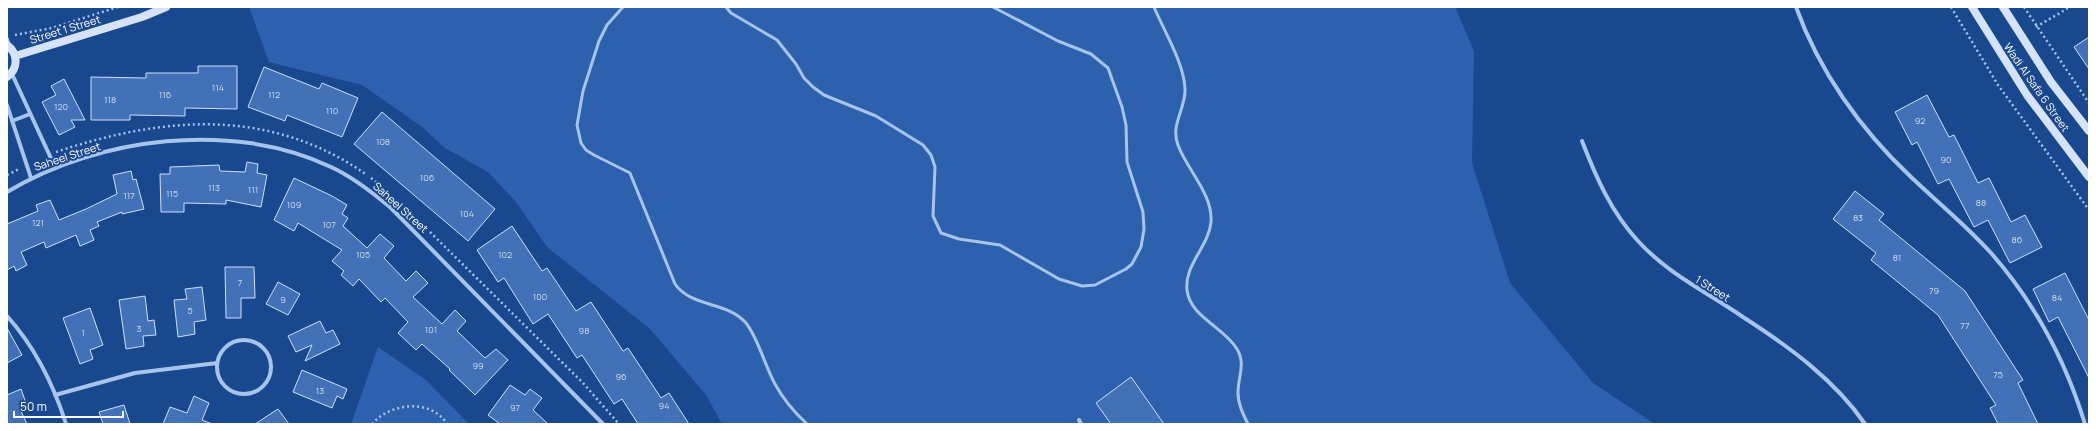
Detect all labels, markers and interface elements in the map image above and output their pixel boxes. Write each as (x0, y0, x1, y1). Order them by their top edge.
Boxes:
street label: Street 1 Street (28, 11, 102, 47)
street label: Wadi Al Safa 6 Street (2001, 40, 2073, 134)
house number: 114 (212, 81, 224, 94)
house number: 116 (159, 88, 172, 101)
house number: 112 (268, 88, 280, 101)
house number: 118 (104, 93, 116, 106)
house number: 120 (54, 100, 68, 113)
house number: 110 (326, 104, 338, 117)
house number: 92 (1915, 114, 1925, 127)
house number: 108 (376, 135, 390, 148)
street label: Saheel Street (32, 138, 102, 174)
house number: 90 (1940, 153, 1952, 166)
house number: 106 (420, 171, 435, 184)
street label: Saheel Street (370, 178, 432, 236)
house number: 113 (208, 181, 220, 194)
house number: 111 (248, 183, 258, 196)
house number: 115 (166, 187, 178, 200)
house number: 117 (123, 189, 135, 202)
house number: 88 (1976, 196, 1986, 209)
house number: 109 (287, 198, 301, 211)
house number: 104 (460, 207, 474, 220)
house number: 83 (1853, 211, 1863, 224)
house number: 121 (32, 216, 44, 229)
house number: 107 (322, 218, 336, 231)
house number: 86 (2012, 233, 2023, 246)
house number: 105 (356, 248, 370, 261)
house number: 102 (498, 248, 512, 261)
house number: 81 (1893, 251, 1901, 264)
street label: 1 Street (1693, 271, 1733, 305)
house number: 7 (238, 276, 243, 289)
house number: 79 (1929, 284, 1939, 297)
house number: 100 (533, 290, 547, 303)
house number: 84 (2052, 291, 2062, 304)
house number: 9 (280, 293, 286, 306)
house number: 5 (187, 304, 193, 317)
house number: 77 (1960, 319, 1970, 332)
house number: 3 (137, 322, 142, 335)
house number: 101 (425, 323, 437, 336)
house number: 98 (579, 324, 589, 337)
house number: 1 (81, 326, 85, 339)
house number: 99 (472, 359, 484, 372)
house number: 75 (1993, 368, 2003, 381)
house number: 96 (615, 370, 627, 383)
house number: 13 (316, 384, 324, 397)
scale bar (14, 393, 123, 419)
text: 50 m (20, 398, 47, 415)
house number: 94 (659, 399, 669, 412)
house number: 97 (510, 401, 520, 414)

